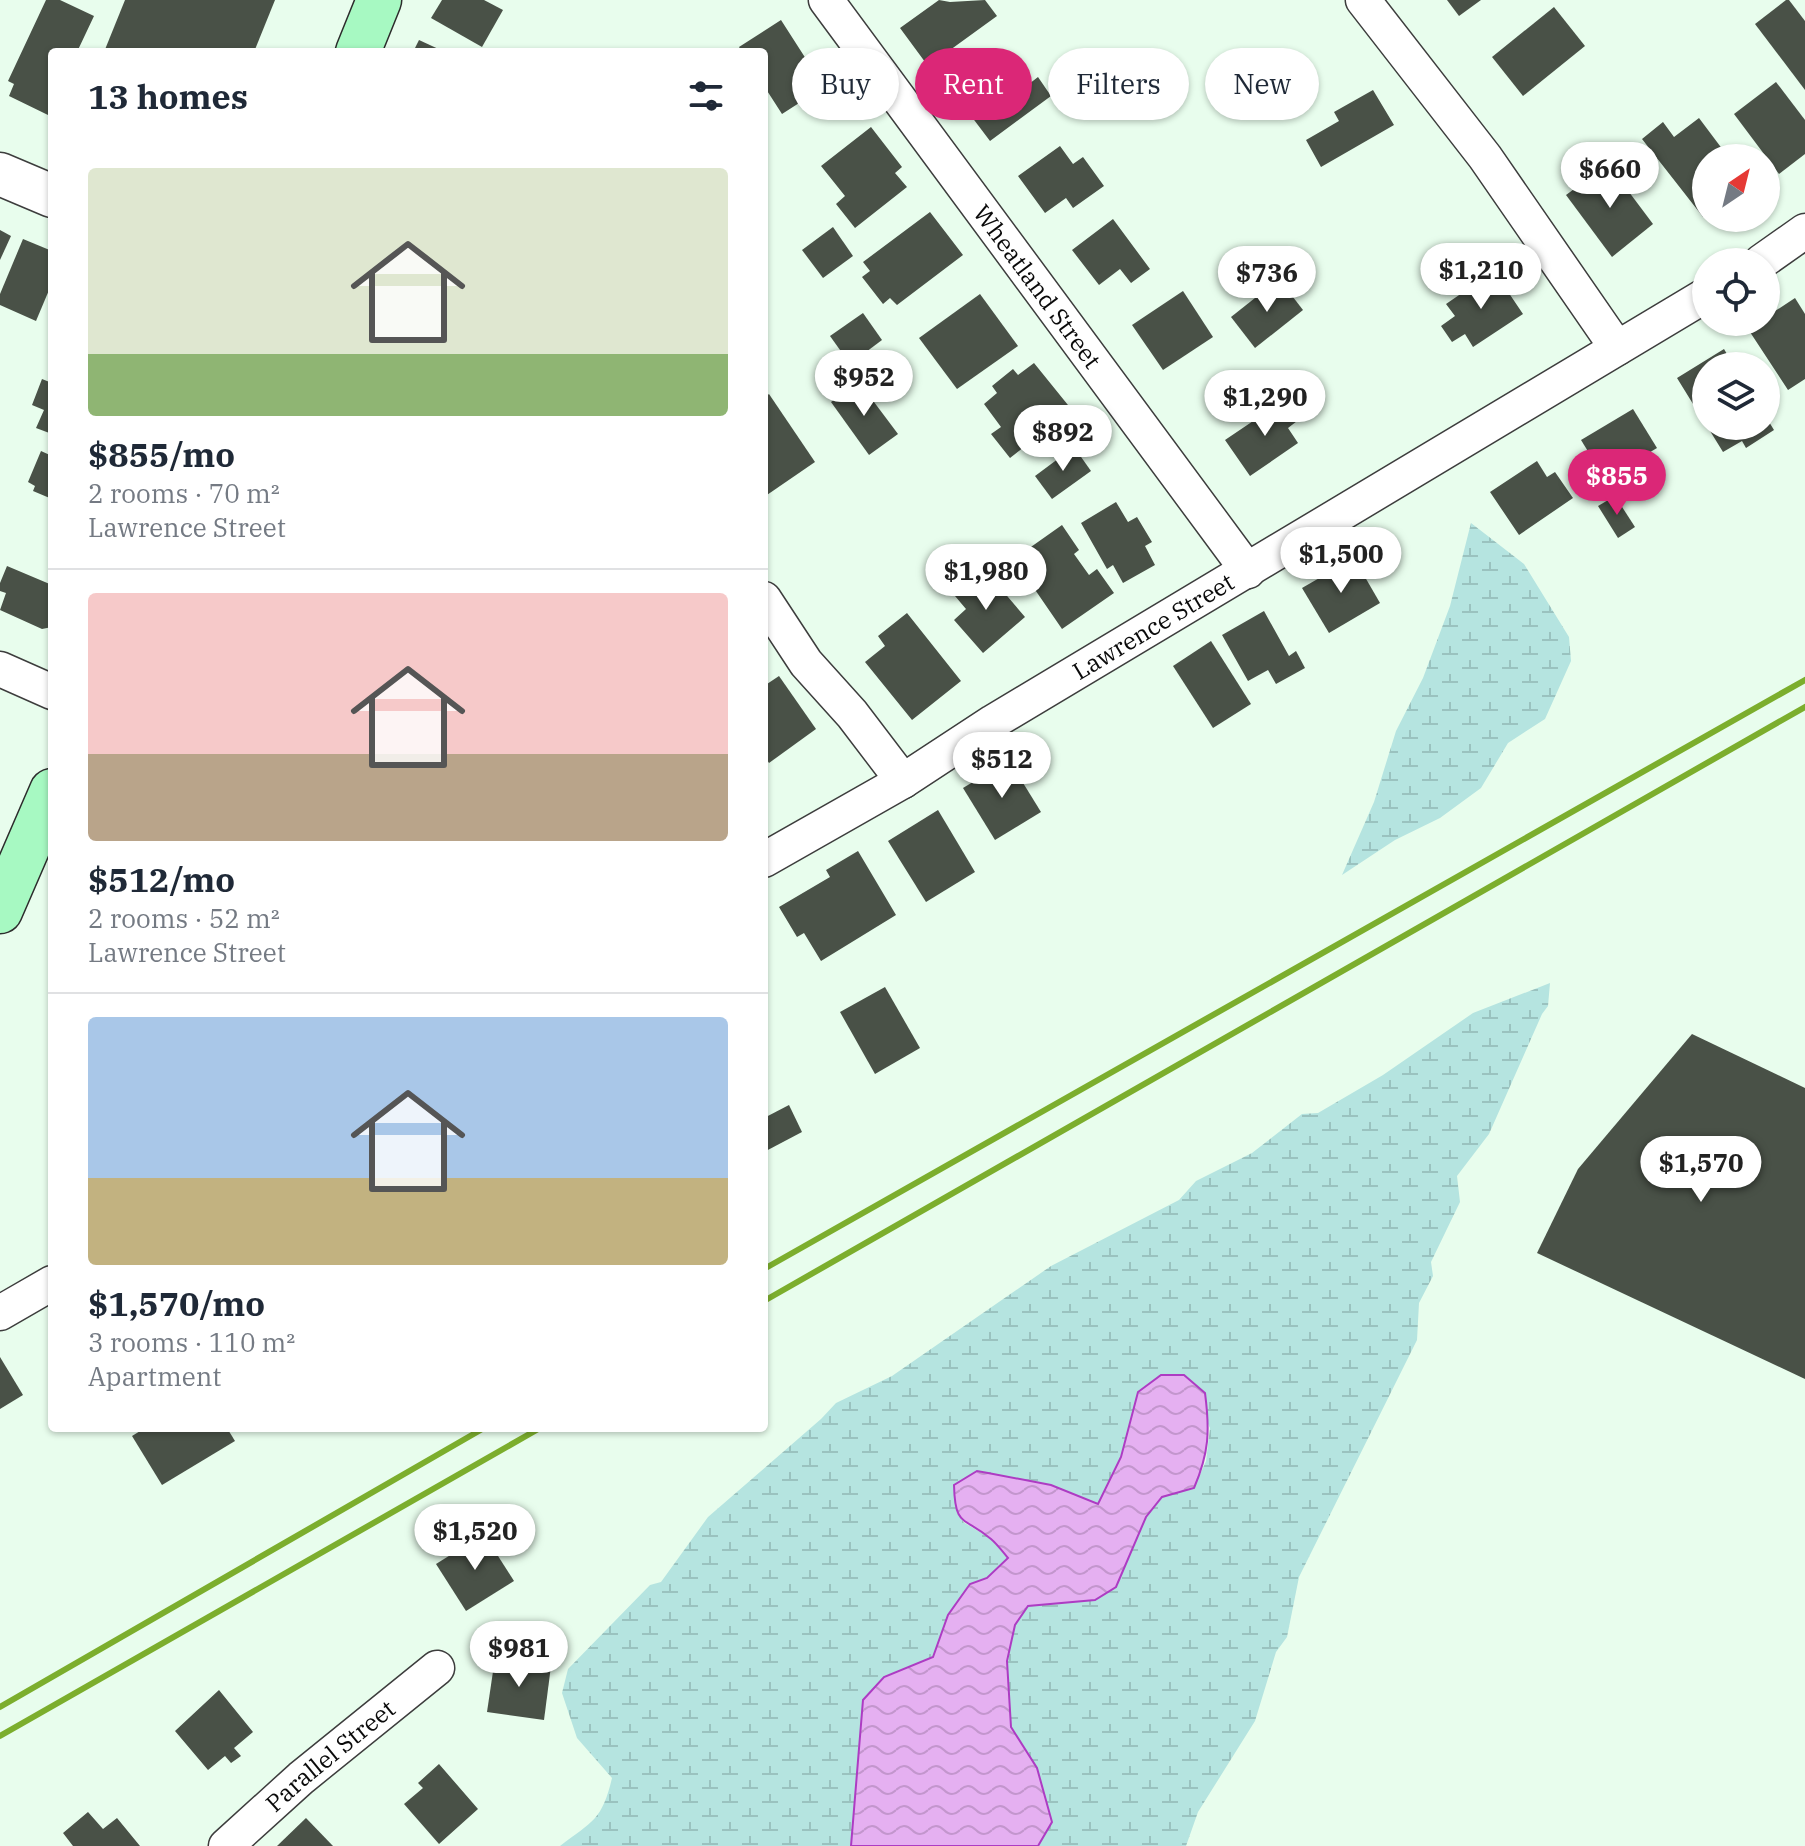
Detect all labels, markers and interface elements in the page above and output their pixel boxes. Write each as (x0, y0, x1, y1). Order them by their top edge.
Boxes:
chip: Buy (792, 48, 899, 120)
chip: Rent (915, 48, 1032, 120)
chip: Filters (1048, 48, 1189, 120)
chip: New (1205, 48, 1319, 120)
text: 13 homes (88, 74, 248, 118)
icon: filters (684, 74, 728, 118)
pin: $660 (1563, 142, 1657, 210)
north arrow (1692, 144, 1780, 232)
map controls (1692, 144, 1780, 440)
text: $660 (1579, 151, 1641, 185)
street label: Wheatland Street (966, 198, 1109, 375)
icon: home (336, 220, 480, 364)
pin: $1,210 (1416, 243, 1546, 311)
pin: $736 (1220, 246, 1314, 314)
button: locate (1692, 248, 1780, 336)
text: $1,210 (1438, 252, 1524, 286)
text: $736 (1236, 255, 1298, 289)
pin: $952 (817, 350, 911, 418)
button: layers (1692, 352, 1780, 440)
text: $952 (833, 359, 895, 393)
pin: $1,290 (1200, 370, 1330, 438)
text: $1,290 (1222, 379, 1308, 413)
pin: $892 (1016, 405, 1110, 473)
text: $892 (1032, 414, 1094, 448)
text: $855/mo (88, 432, 235, 476)
pin: $855 (1570, 449, 1664, 517)
text: $855 (1586, 458, 1648, 492)
text: 2 rooms · 70 m² (88, 476, 280, 510)
text: Lawrence Street (88, 510, 286, 544)
pin: $1,500 (1276, 527, 1406, 595)
text: $1,500 (1298, 536, 1384, 570)
pin: $1,980 (921, 544, 1051, 612)
text: $1,980 (943, 553, 1029, 587)
street label: Lawrence Street (1066, 565, 1240, 687)
icon: home (336, 645, 480, 789)
pin: $512 (955, 732, 1049, 800)
text: $512 (971, 741, 1033, 775)
text: $512/mo (88, 857, 235, 901)
text: 2 rooms · 52 m² (88, 901, 280, 935)
text: Lawrence Street (88, 935, 286, 969)
icon: home (336, 1069, 480, 1213)
pin: $1,570 (1636, 1136, 1766, 1204)
text: $1,570 (1658, 1145, 1744, 1179)
text: $1,570/mo (88, 1281, 265, 1325)
text: 3 rooms · 110 m² (88, 1325, 295, 1359)
text: Apartment (88, 1359, 221, 1393)
pin: $1,520 (410, 1504, 540, 1572)
text: $1,520 (432, 1513, 518, 1547)
pin: $981 (472, 1621, 566, 1689)
text: $981 (488, 1630, 550, 1664)
street label: Parallel Street (259, 1692, 401, 1819)

